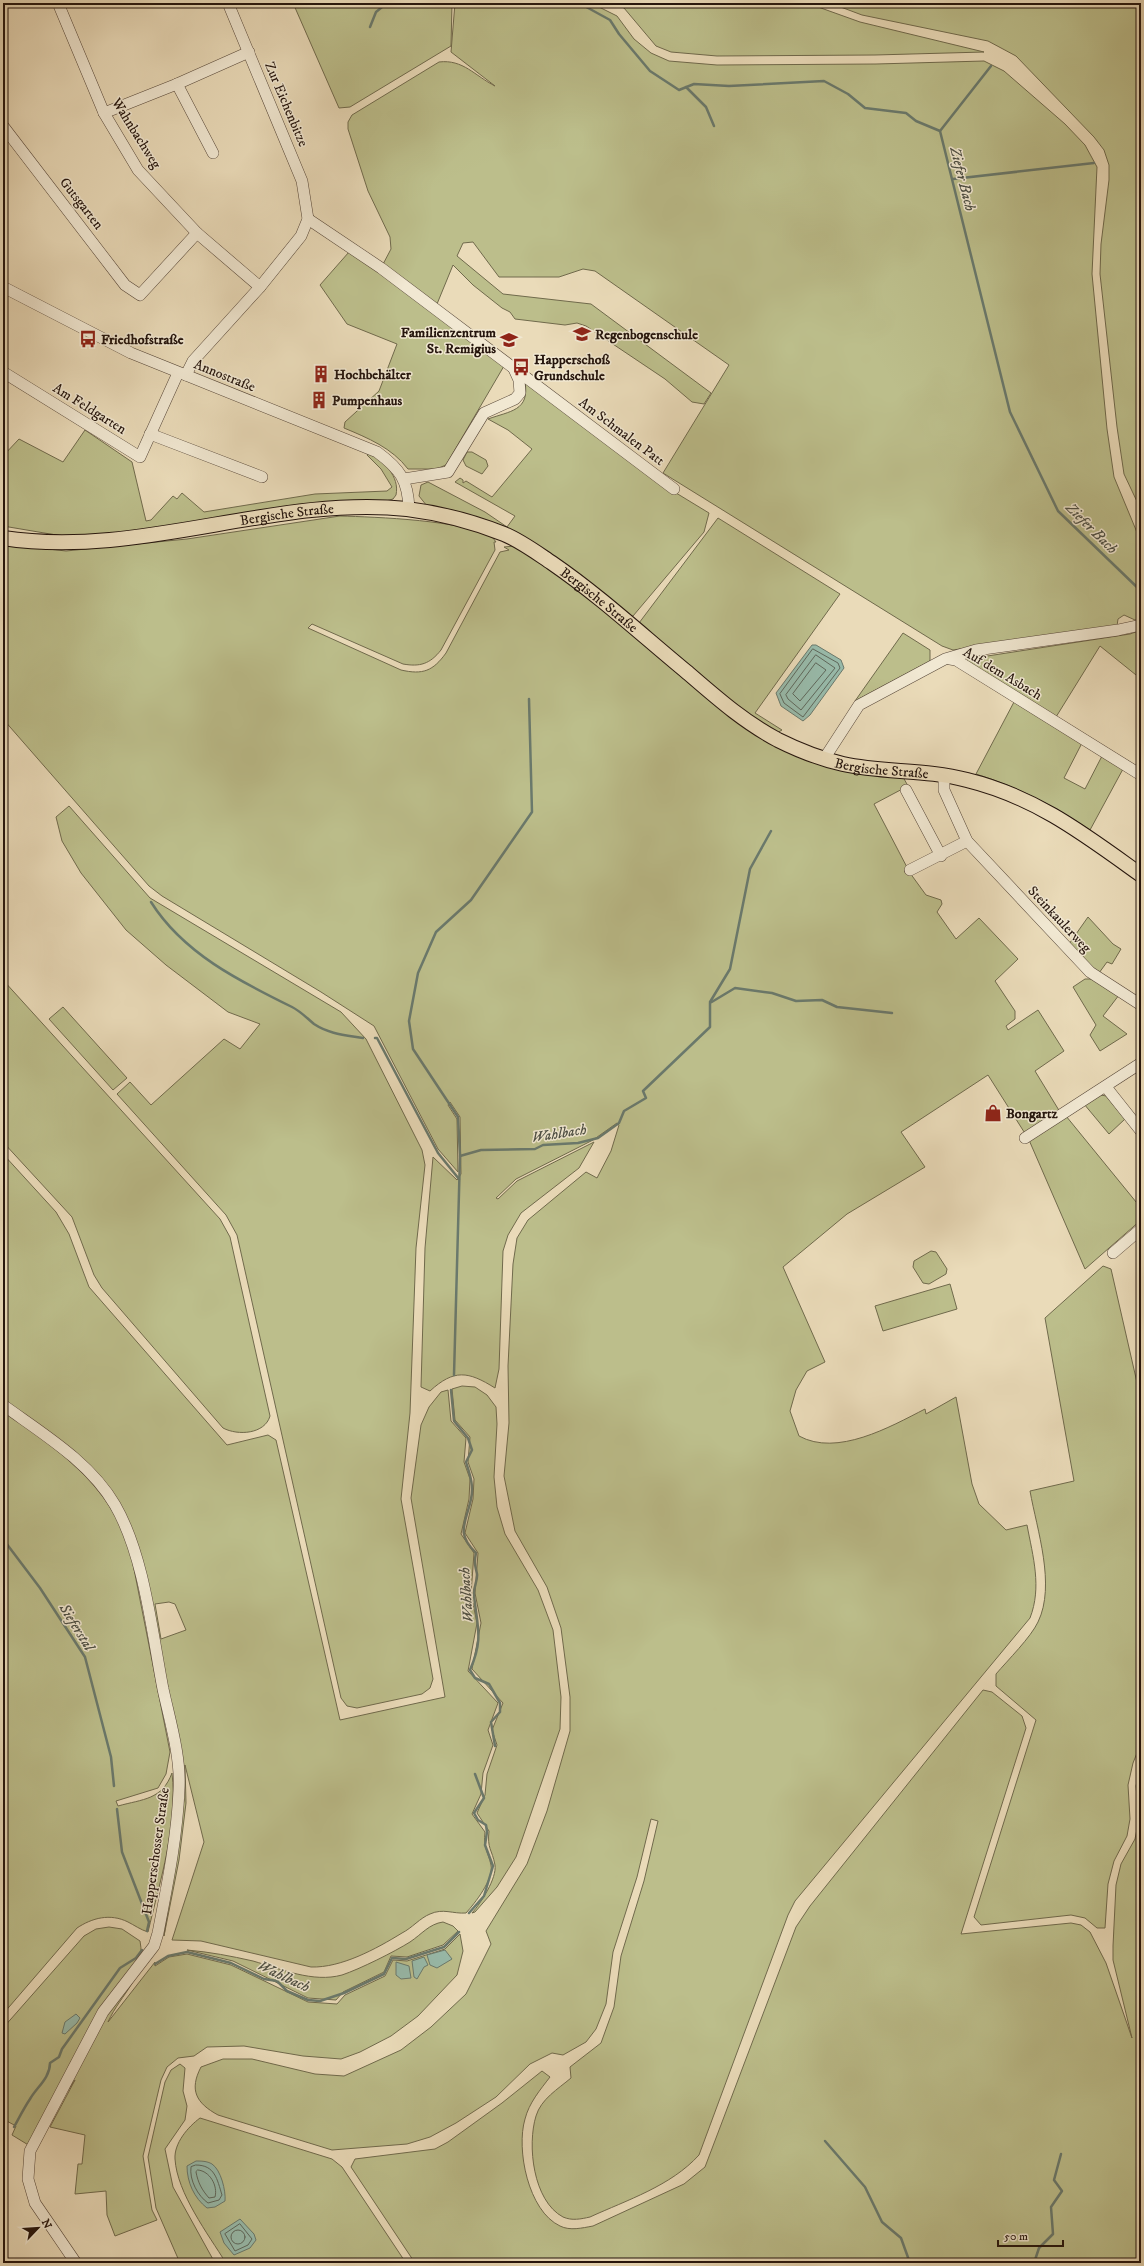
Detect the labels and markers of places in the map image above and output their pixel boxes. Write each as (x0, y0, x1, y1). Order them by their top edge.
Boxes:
place label: Familienzentrum St. Remigius (401, 324, 496, 358)
school or university icon: Regenbogenschule (572, 324, 592, 344)
place label: Regenbogenschule (595, 326, 698, 344)
bus stop icon: Friedhofstraße (78, 329, 98, 349)
school or university icon: Familienzentrum St. Remigius (499, 330, 519, 350)
place label: Friedhofstraße (101, 331, 184, 349)
place label: Happerschoß Grundschule (534, 351, 611, 385)
bus stop icon: Happerschoß Grundschule (511, 357, 531, 377)
building icon: Hochbehälter (311, 364, 331, 384)
place label: Hochbehälter (334, 366, 412, 384)
building icon: Pumpenhaus (309, 390, 329, 410)
place label: Pumpenhaus (332, 392, 403, 410)
shop icon: Bongartz (983, 1103, 1003, 1123)
place label: Bongartz (1006, 1105, 1058, 1123)

